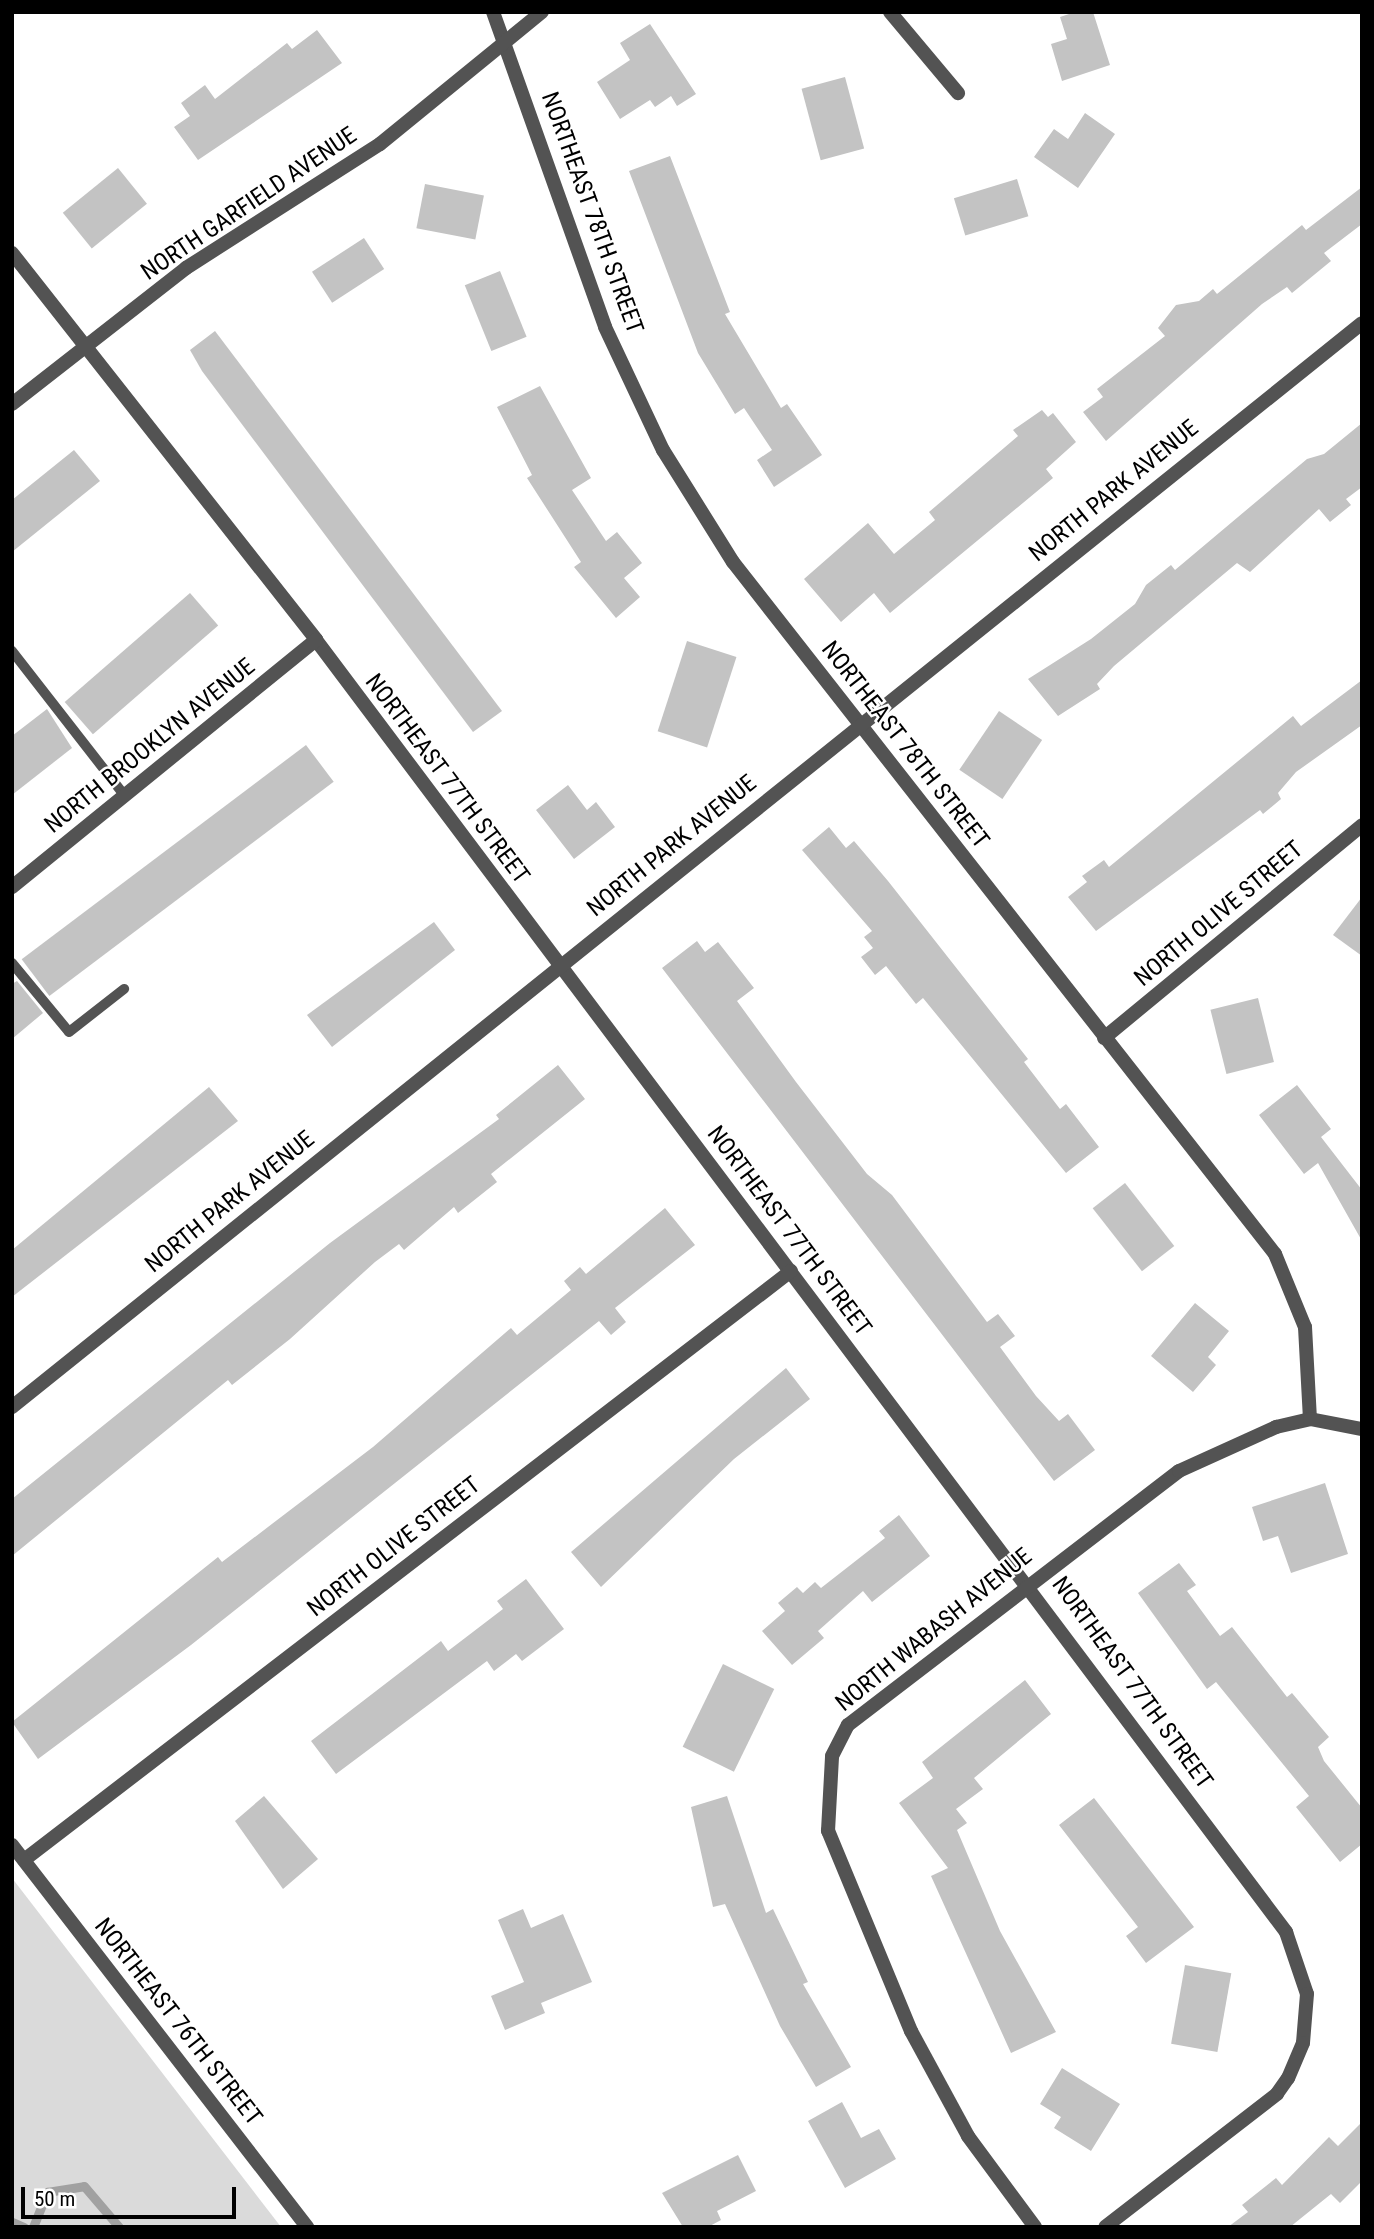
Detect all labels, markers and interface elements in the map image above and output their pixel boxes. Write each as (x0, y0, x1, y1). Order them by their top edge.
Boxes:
street label: NORTHEAST 78TH STREET (535, 88, 649, 338)
street label: NORTH GARFIELD AVENUE (136, 121, 362, 287)
street label: NORTH PARK AVENUE (1024, 414, 1204, 568)
street label: NORTHEAST 78TH STREET (815, 635, 995, 855)
street label: NORTH BROOKLYN AVENUE (39, 652, 261, 840)
street label: NORTHEAST 77TH STREET (359, 668, 535, 890)
street label: NORTH PARK AVENUE (582, 769, 762, 923)
street label: NORTH OLIVE STREET (1129, 835, 1309, 993)
street label: NORTHEAST 77TH STREET (701, 1120, 877, 1342)
street label: NORTH PARK AVENUE (140, 1125, 320, 1279)
street label: NORTH OLIVE STREET (302, 1471, 486, 1623)
street label: NORTH WABASH AVENUE (830, 1542, 1038, 1718)
street label: NORTHEAST 77TH STREET (1045, 1571, 1219, 1795)
street label: NORTHEAST 76TH STREET (88, 1912, 268, 2132)
scale bar (24, 2172, 240, 2216)
text: 50 m (34, 2187, 75, 2211)

